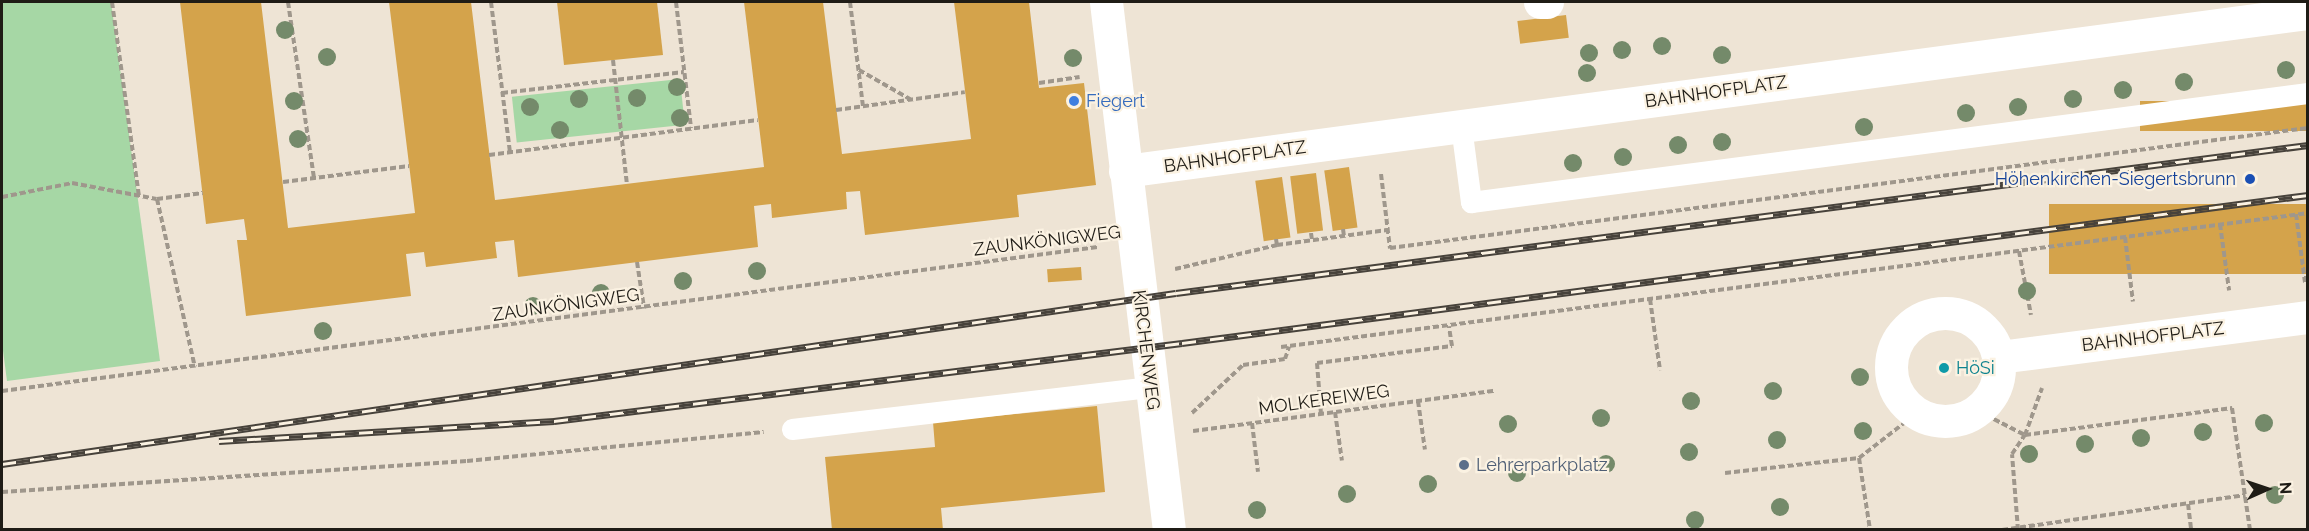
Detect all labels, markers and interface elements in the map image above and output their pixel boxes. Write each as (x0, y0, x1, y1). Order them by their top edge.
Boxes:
street label: BAHNHOFPLATZ (1643, 71, 1789, 113)
place label: Fiegert (1086, 90, 1145, 112)
marker: Fiegert (1067, 94, 1081, 108)
street label: BAHNHOFPLATZ (1162, 136, 1308, 178)
place label: Höhenkirchen-Siegertsbrunn (1995, 168, 2236, 190)
marker: Höhenkirchen-Siegertsbrunn (2241, 170, 2259, 188)
street label: ZAUNKÖNIGWEG (972, 221, 1122, 261)
street label: ZAUNKÖNIGWEG (491, 284, 641, 326)
street label: KIRCHENWEG (1128, 289, 1164, 411)
street label: BAHNHOFPLATZ (2081, 318, 2225, 356)
place label: HöSi (1956, 357, 1995, 379)
marker: HöSi (1937, 361, 1951, 375)
street label: MOLKEREIWEG (1257, 380, 1391, 420)
place label: Lehrerparkplatz (1476, 454, 1608, 476)
marker: Lehrerparkplatz (1457, 458, 1471, 472)
north arrow (2237, 459, 2297, 519)
text: N (2276, 481, 2295, 495)

